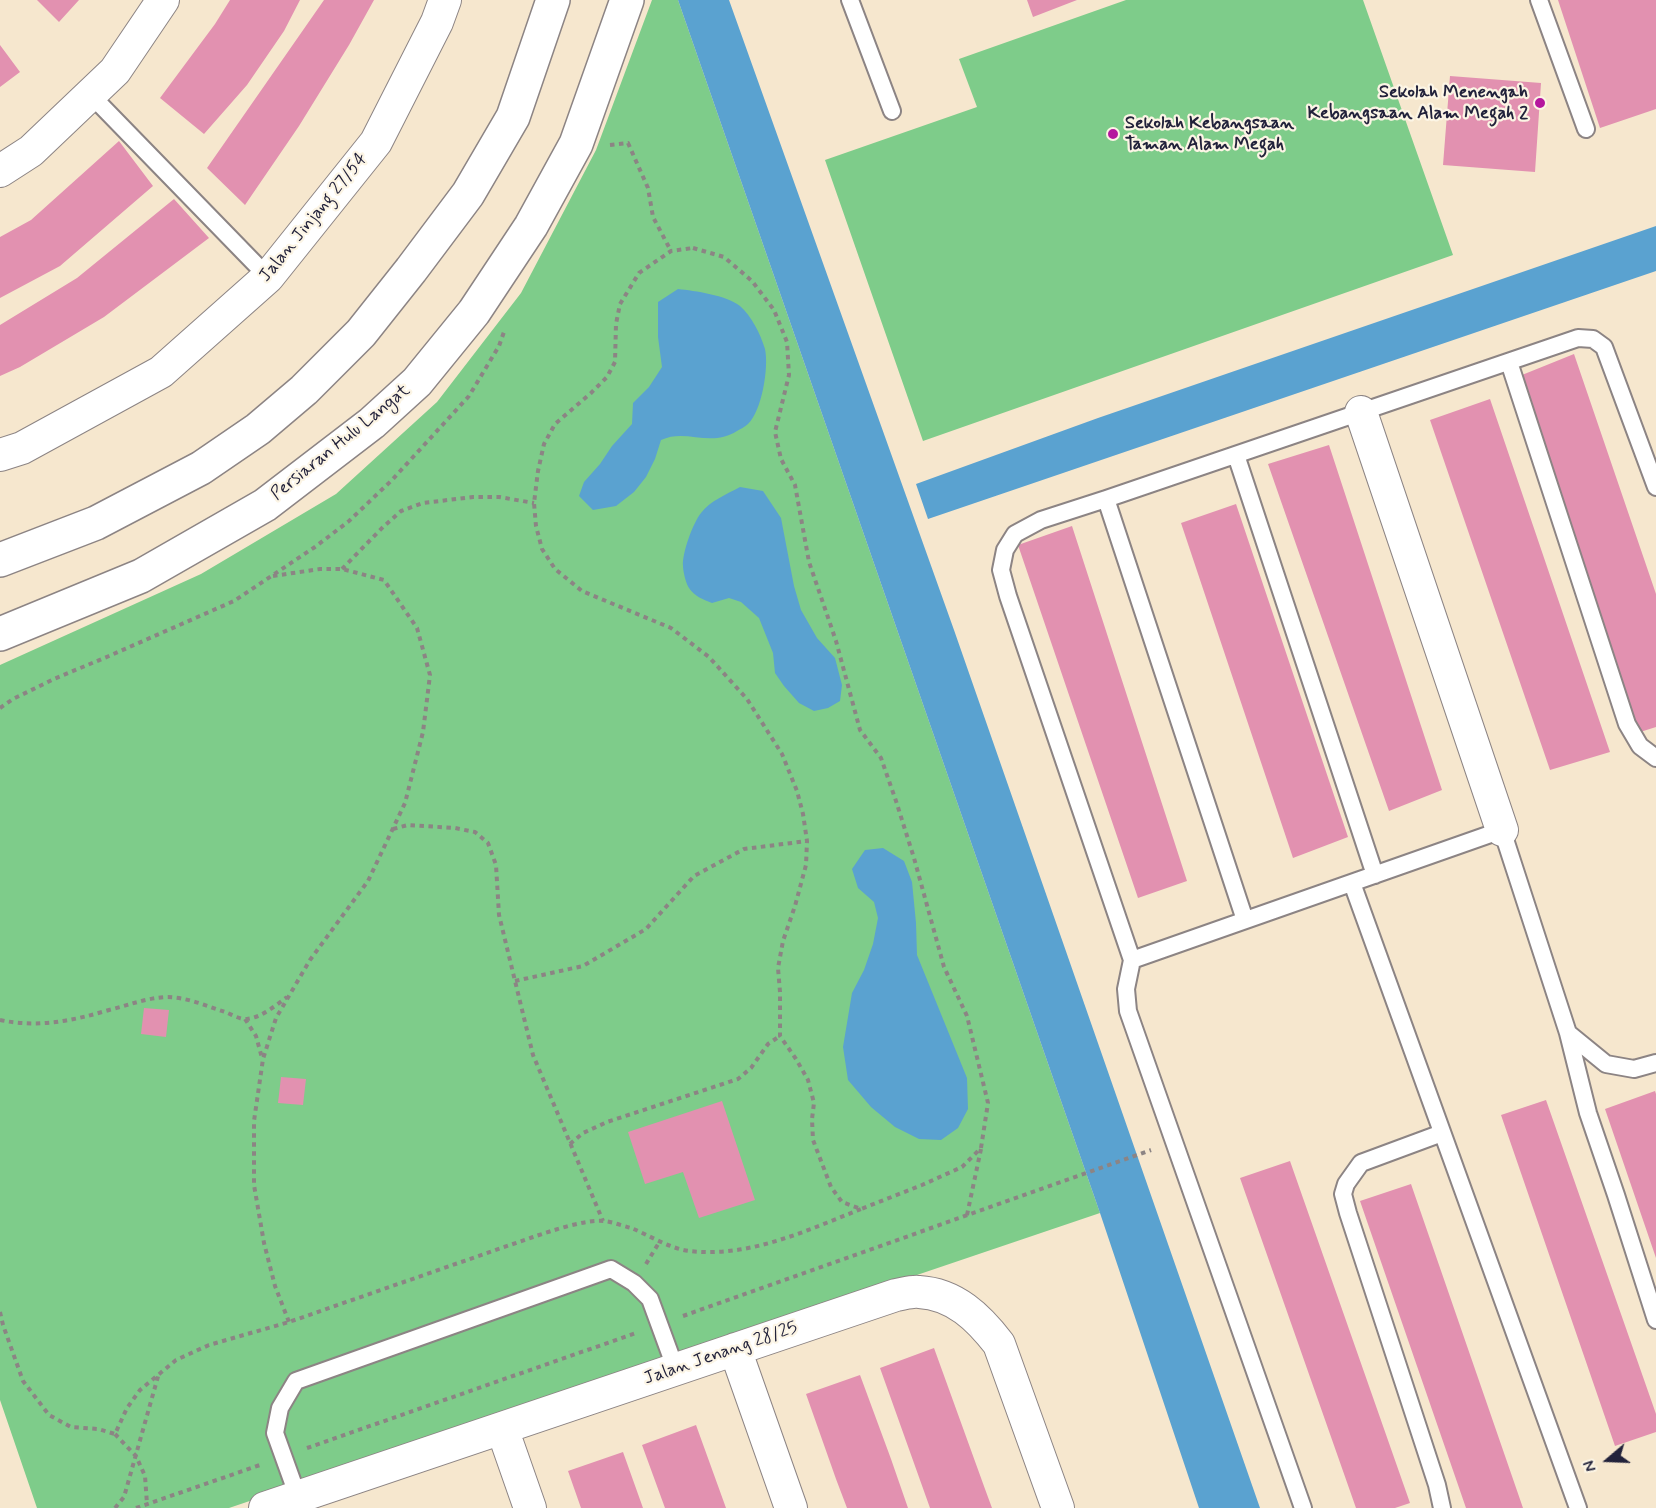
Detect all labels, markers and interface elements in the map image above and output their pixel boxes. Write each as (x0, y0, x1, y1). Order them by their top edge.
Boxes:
place label: Sekolah Menengah Kebangsaan Alam Megah 2 (1307, 82, 1528, 124)
marker: Sekolah Menengah Kebangsaan Alam Megah 2 (1533, 96, 1547, 110)
place label: Sekolah Kebangsaan Taman Alam Megah (1125, 113, 1294, 156)
marker: Sekolah Kebangsaan Taman Alam Megah (1106, 127, 1120, 141)
street label: Jalan Jinjang 27/54 (255, 149, 373, 287)
street label: Persiaran Hulu Langat (267, 380, 415, 506)
street label: Jalan Jenang 28/25 (641, 1318, 801, 1390)
north arrow (1578, 1430, 1638, 1490)
text: N (1579, 1458, 1602, 1474)

